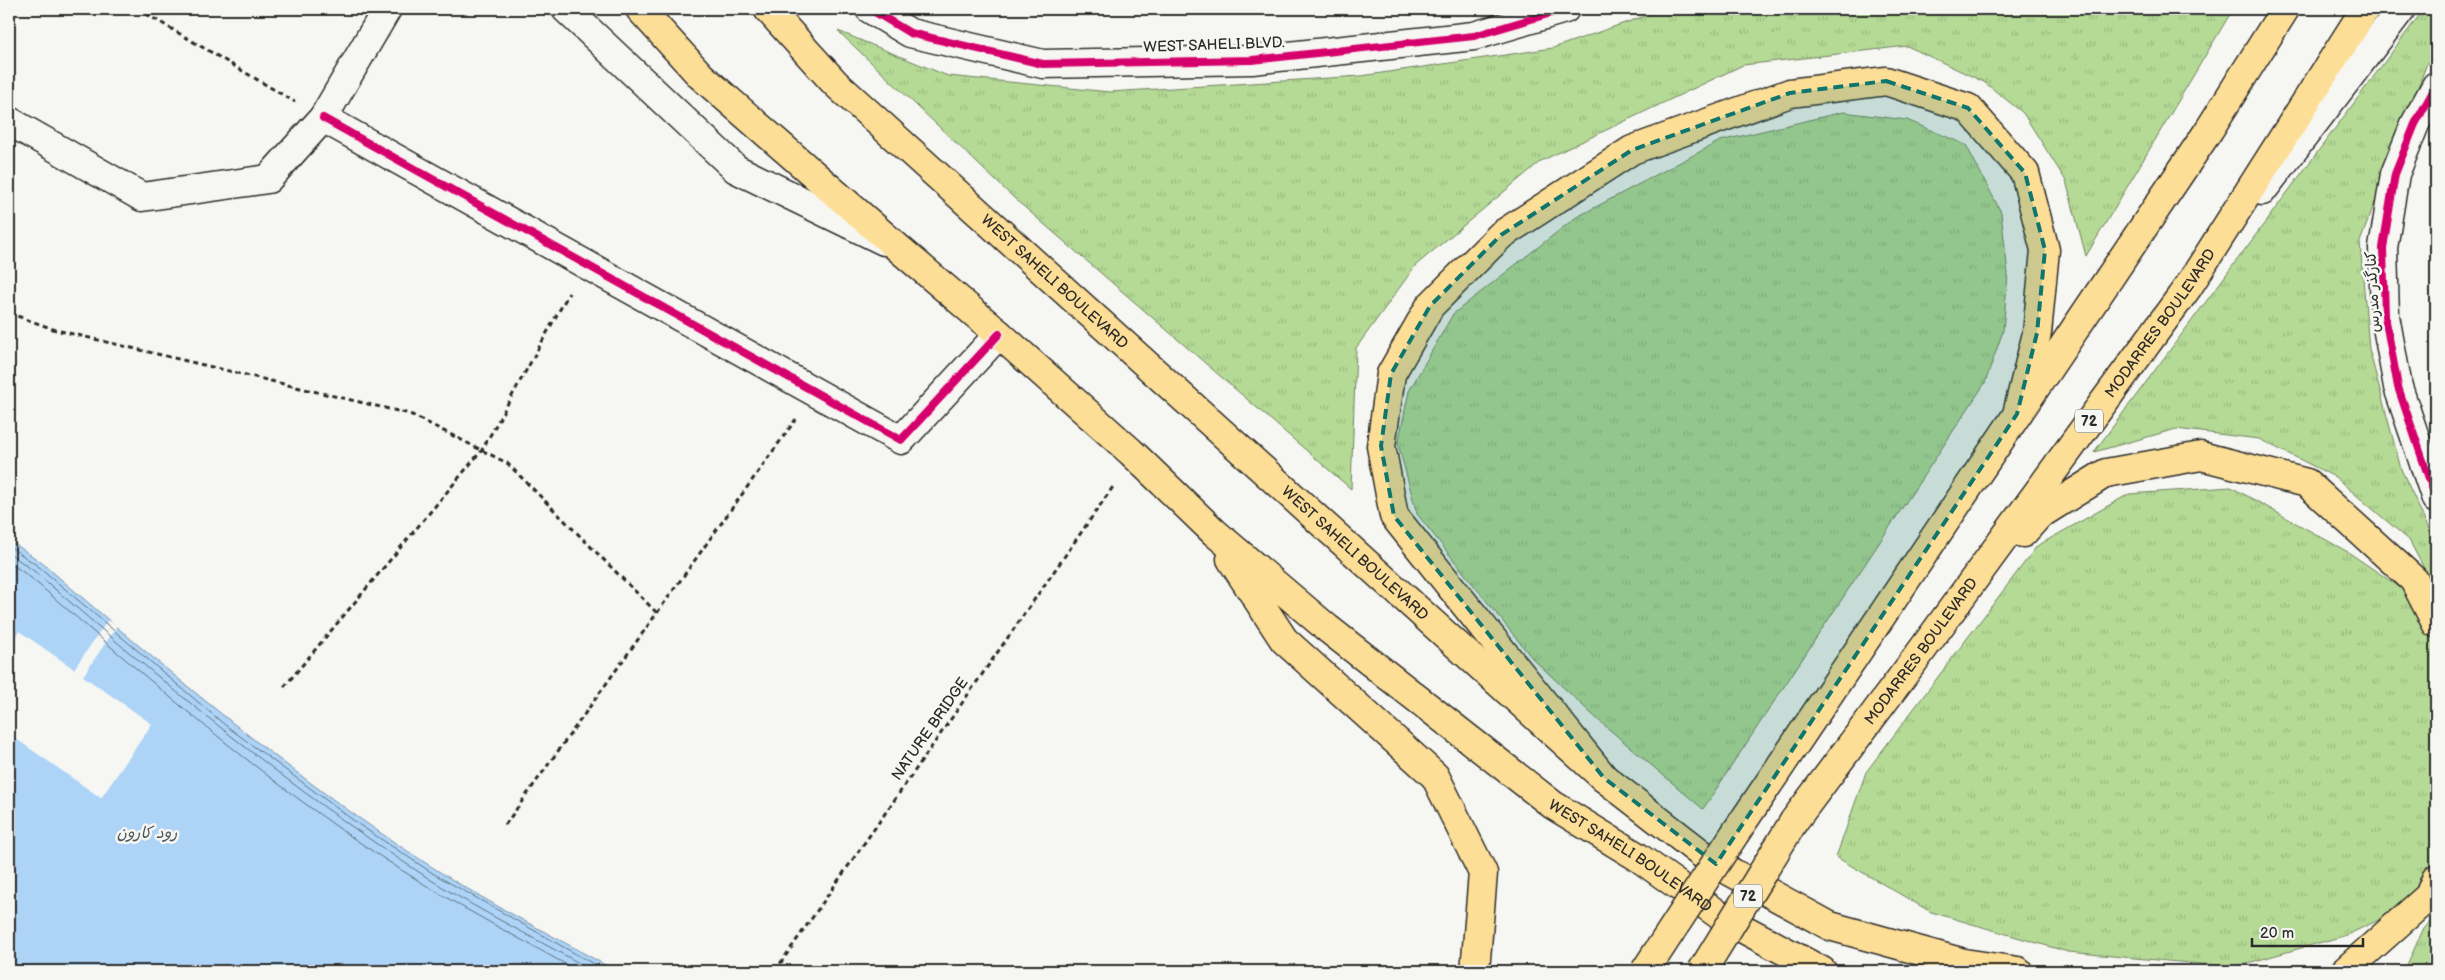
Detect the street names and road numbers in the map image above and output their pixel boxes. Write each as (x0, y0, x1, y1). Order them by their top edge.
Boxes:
street label: WEST SAHELI BLVD. (1143, 33, 1285, 57)
street label: WEST SAHELI BOULEVARD (977, 210, 1132, 353)
street label: MODARRES BOULEVARD (2101, 245, 2219, 401)
street label: کنارگذر مدرس (2361, 251, 2385, 333)
road number: 72 (2075, 410, 2103, 432)
street label: WEST SAHELI BOULEVARD (1278, 482, 1433, 624)
street label: MODARRES BOULEVARD (1860, 574, 1982, 729)
street label: NATURE BRIDGE (888, 674, 973, 784)
street label: WEST SAHELI BOULEVARD (1545, 795, 1716, 916)
road number: 72 (1734, 884, 1762, 908)

